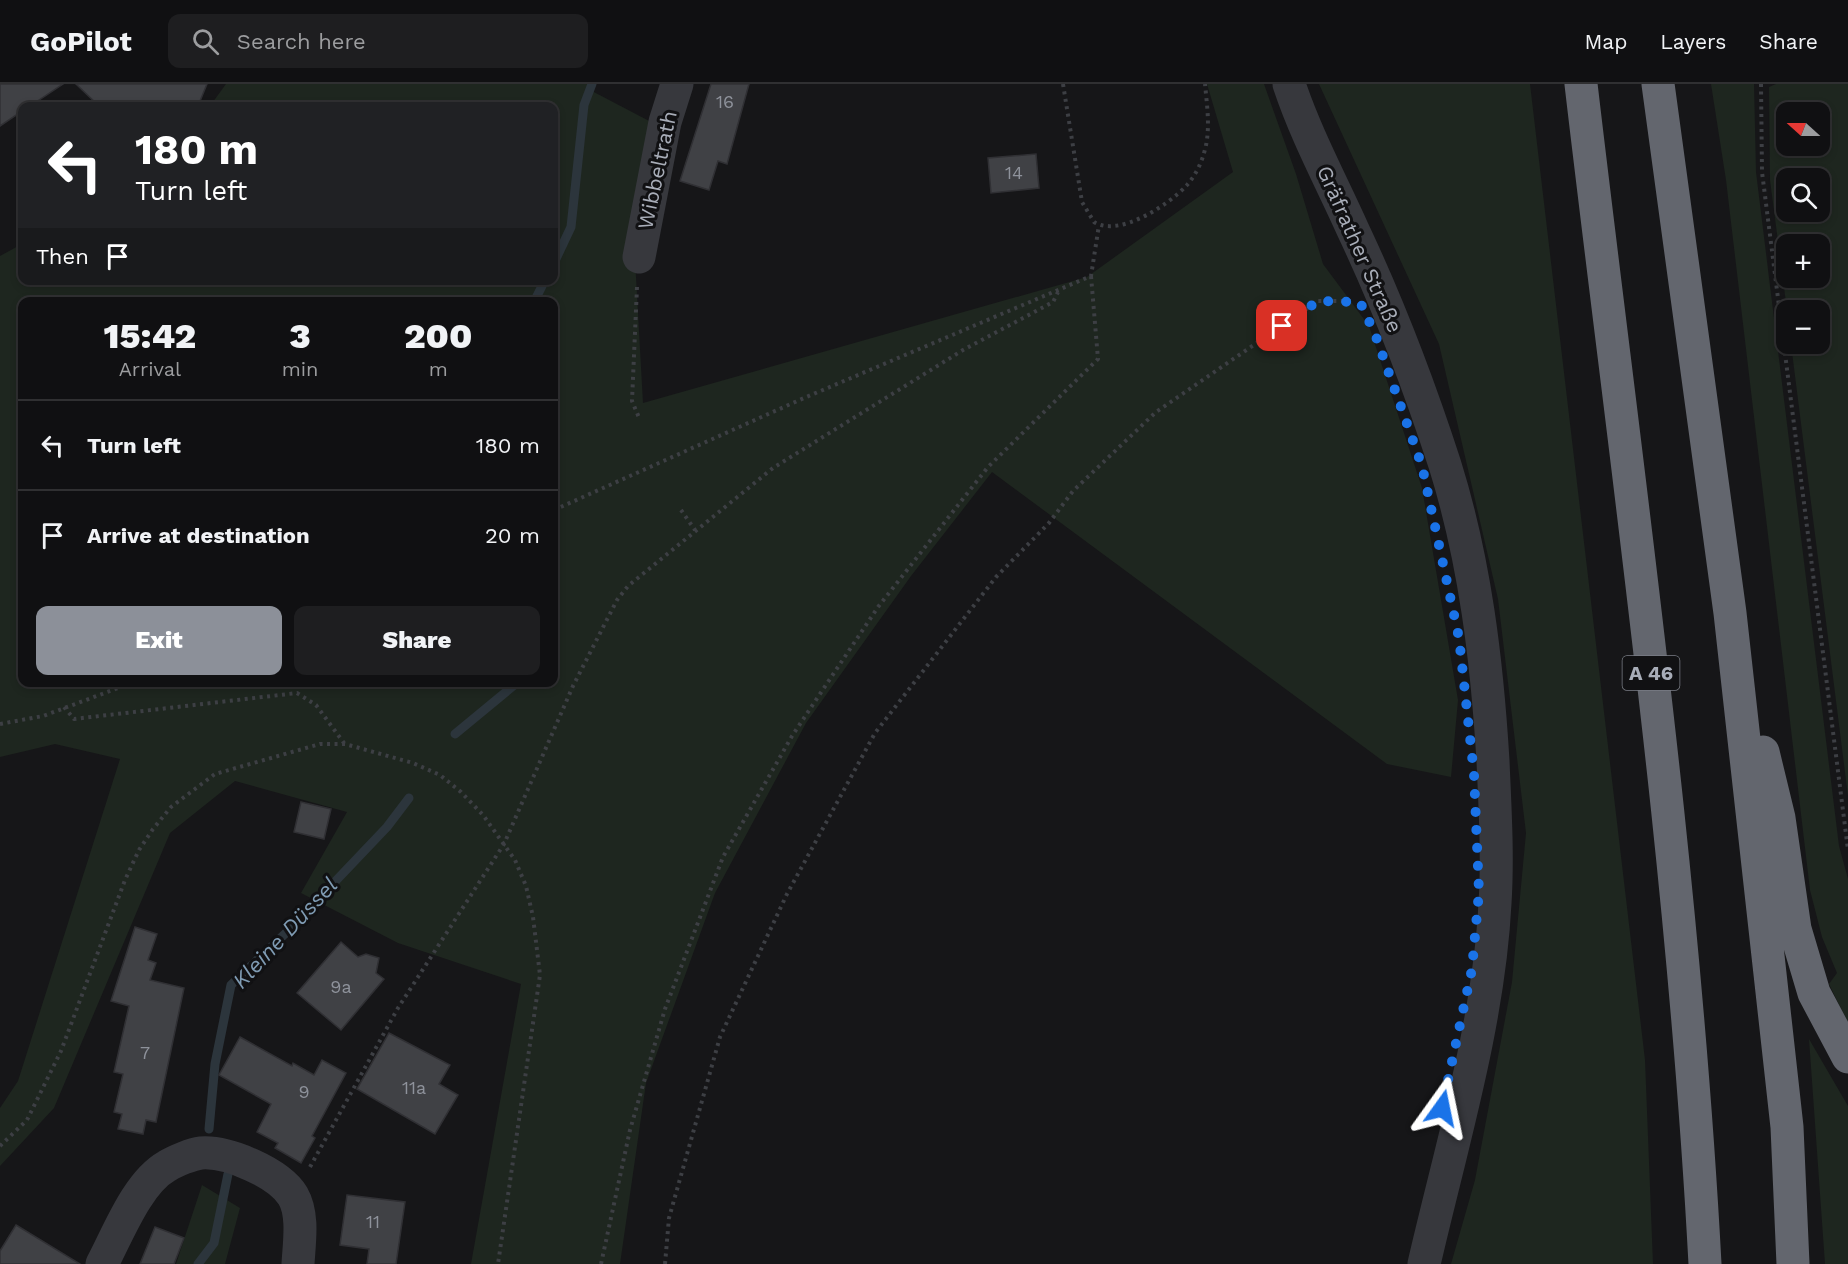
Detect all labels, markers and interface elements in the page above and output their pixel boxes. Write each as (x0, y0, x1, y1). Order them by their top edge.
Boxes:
search box (168, 14, 588, 68)
text: GoPilot (30, 25, 132, 58)
icon: search (189, 25, 222, 58)
text: Search here (237, 29, 366, 54)
text: Map (1584, 29, 1627, 54)
text: Layers (1660, 29, 1726, 54)
text: Share (1759, 29, 1818, 54)
house number: 16 (716, 91, 734, 112)
north arrow (1776, 102, 1830, 156)
map controls (1776, 102, 1830, 354)
street label: Wibbeltrath (632, 108, 682, 232)
text: 180 m (135, 125, 258, 174)
icon: left (36, 126, 114, 204)
house number: 14 (1005, 162, 1023, 183)
street label: Gräfrather Straße (1312, 162, 1408, 336)
button: search (1776, 168, 1830, 222)
text: Turn left (135, 175, 247, 207)
button: + (1776, 234, 1830, 288)
icon: arrive (101, 240, 134, 273)
text: Then (36, 244, 89, 269)
pin (1256, 300, 1307, 351)
button: − (1776, 300, 1830, 354)
icon: arrive (1265, 309, 1298, 342)
text: 15:42 (103, 315, 196, 357)
text: 3 (289, 315, 311, 357)
text: 200 (404, 315, 473, 357)
text: Arrival (119, 357, 181, 381)
text: min (282, 357, 319, 381)
text: m (429, 357, 448, 381)
icon: left (36, 429, 69, 462)
text: Turn left (87, 433, 181, 458)
text: 180 m (476, 433, 540, 458)
icon: arrive (36, 519, 69, 552)
text: Arrive at destination (87, 523, 310, 548)
text: 20 m (485, 523, 540, 548)
button: Exit (36, 606, 282, 675)
button: Share (294, 606, 540, 675)
road number: A 46 (1622, 656, 1680, 690)
water label: Kleine Düssel (227, 872, 343, 993)
house number: 9a (330, 976, 352, 997)
house number: 7 (140, 1042, 150, 1063)
position arrow (1410, 1076, 1474, 1140)
house number: 11a (402, 1077, 426, 1098)
house number: 9 (298, 1081, 310, 1102)
house number: 11 (366, 1211, 380, 1232)

